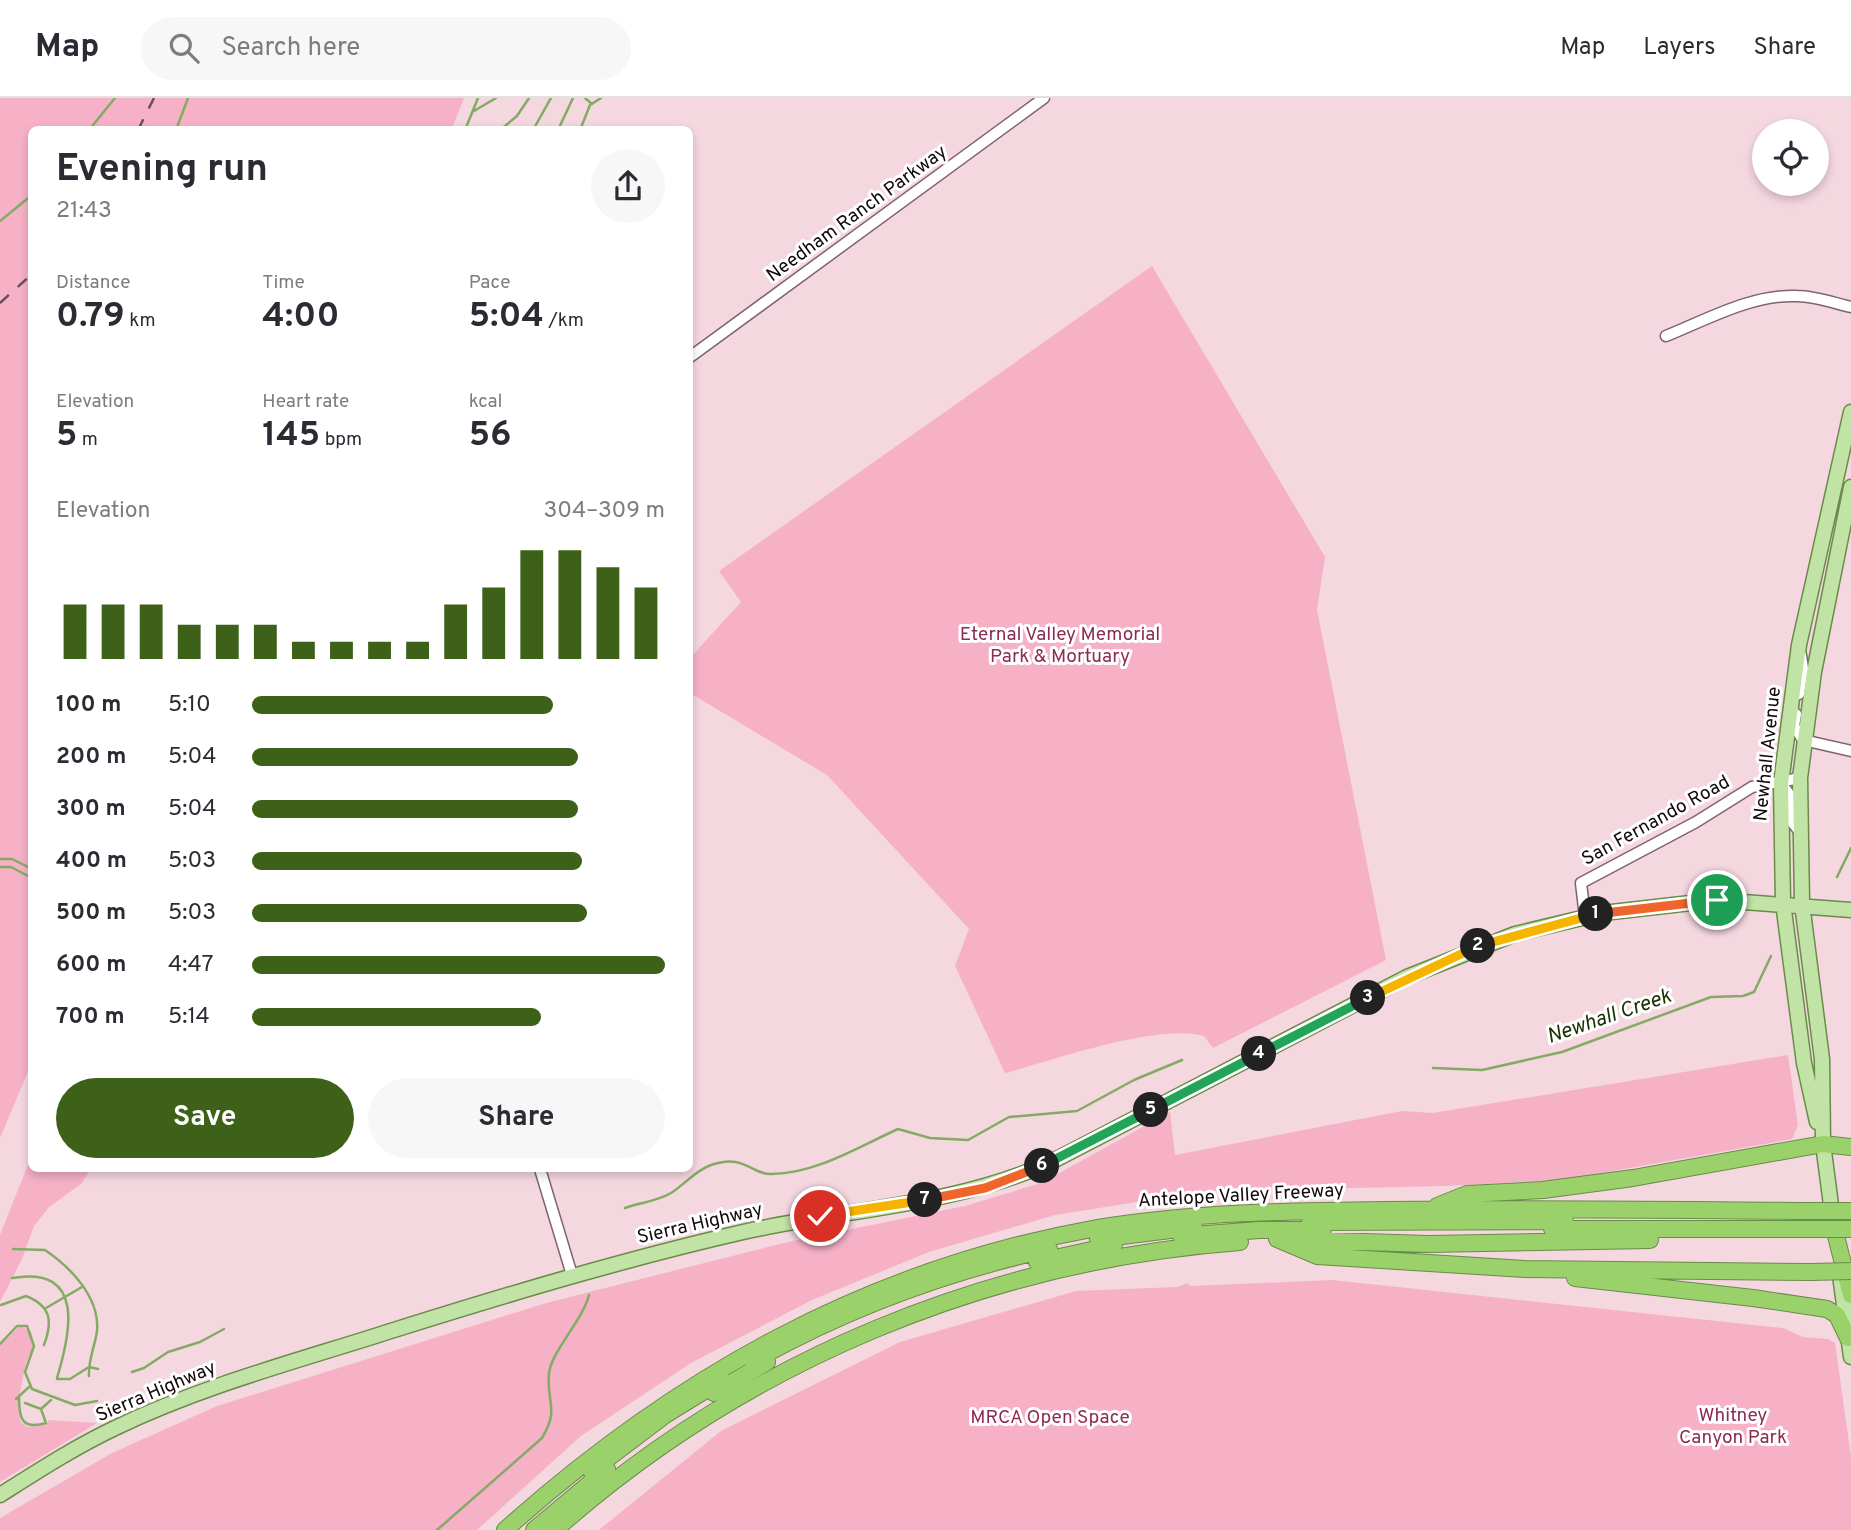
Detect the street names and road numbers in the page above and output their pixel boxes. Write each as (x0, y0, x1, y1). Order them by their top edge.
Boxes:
street label: Needham Ranch Parkway (762, 140, 952, 288)
street label: Newhall Avenue (1749, 686, 1787, 822)
street label: San Fernando Road (1578, 770, 1734, 872)
street label: Antelope Valley Freeway (1137, 1179, 1345, 1213)
street label: Sierra Highway (635, 1198, 765, 1250)
street label: Sierra Highway (92, 1356, 220, 1428)

